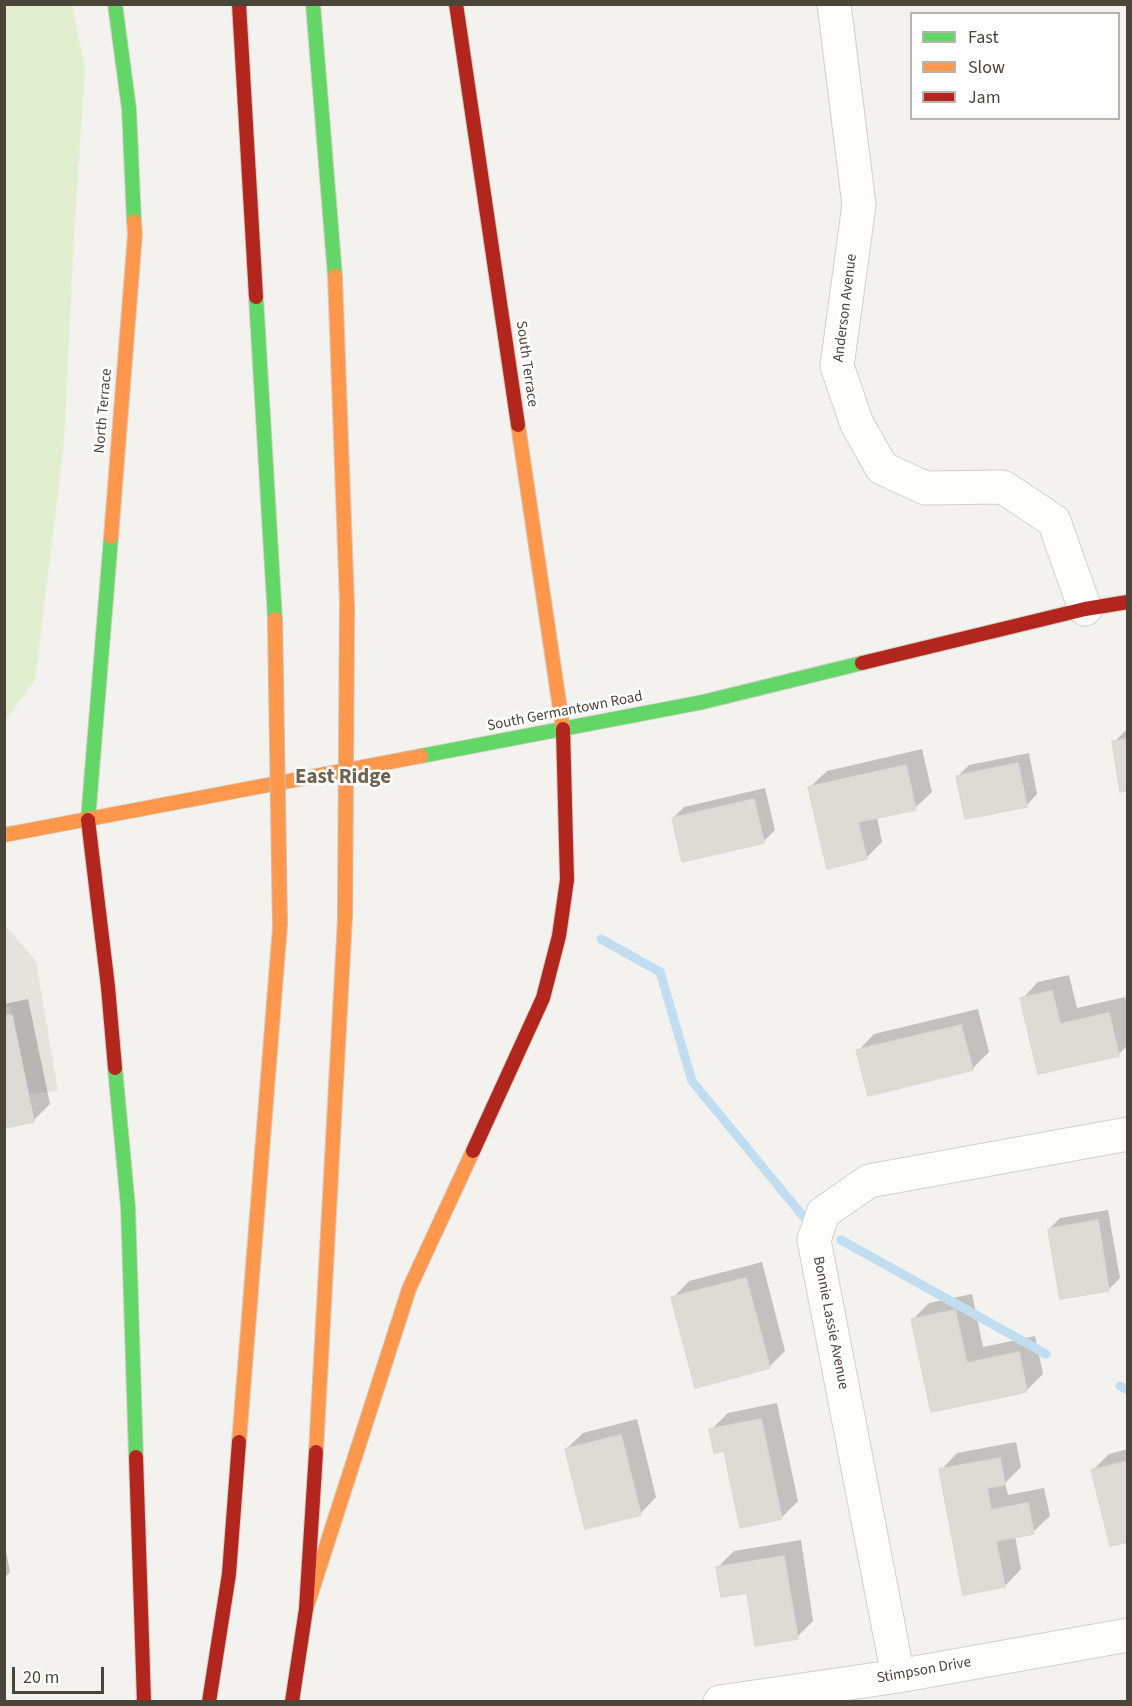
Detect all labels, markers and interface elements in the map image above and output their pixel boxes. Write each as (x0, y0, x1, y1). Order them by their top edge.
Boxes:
legend (910, 12, 1120, 120)
text: Fast (968, 25, 999, 50)
text: Slow (968, 55, 1005, 80)
text: Jam (968, 85, 1001, 110)
street label: Anderson Avenue (830, 253, 862, 363)
street label: South Terrace (511, 320, 541, 408)
street label: North Terrace (91, 368, 117, 454)
street label: South Germantown Road (486, 688, 644, 736)
district label: East Ridge (295, 765, 391, 791)
street label: Bonnie Lassie Avenue (808, 1255, 852, 1391)
street label: Stimpson Drive (876, 1654, 972, 1688)
scale bar (15, 1655, 106, 1693)
text: 20 m (23, 1665, 59, 1690)

